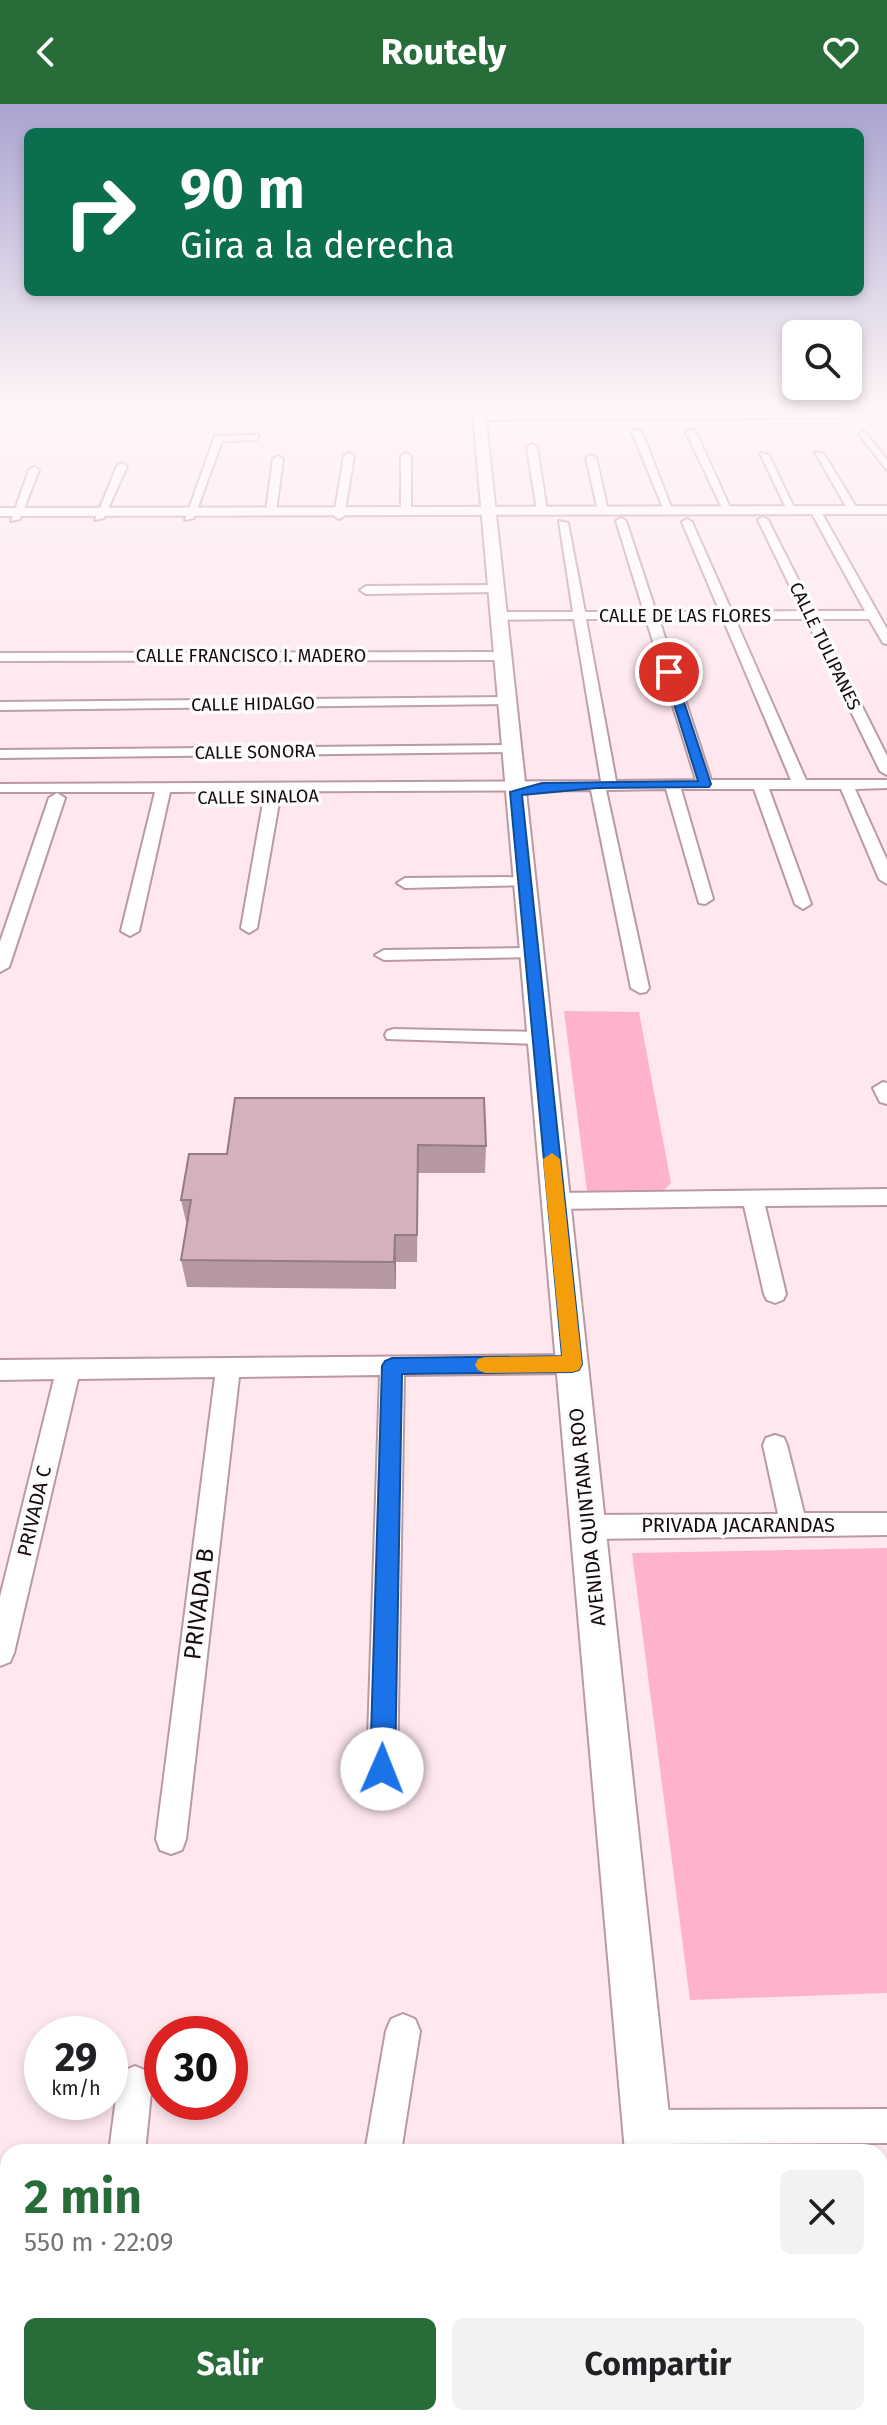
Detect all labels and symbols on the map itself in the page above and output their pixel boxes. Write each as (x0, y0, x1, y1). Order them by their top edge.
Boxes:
street label: CALLE TULIPANES (785, 579, 866, 714)
street label: CALLE DE LAS FLORES (599, 605, 771, 627)
pin (635, 638, 703, 706)
street label: CALLE FRANCISCO I. MADERO (136, 645, 366, 667)
street label: CALLE HIDALGO (191, 692, 315, 716)
street label: CALLE SONORA (194, 740, 316, 764)
street label: CALLE SINALOA (197, 785, 319, 809)
street label: AVENIDA QUINTANA ROO (564, 1407, 610, 1627)
street label: PRIVADA C (12, 1463, 56, 1559)
street label: PRIVADA JACARANDAS (641, 1513, 835, 1537)
street label: PRIVADA B (178, 1547, 220, 1661)
position arrow (340, 1727, 424, 1811)
speed limit sign: 30 (144, 2016, 248, 2120)

